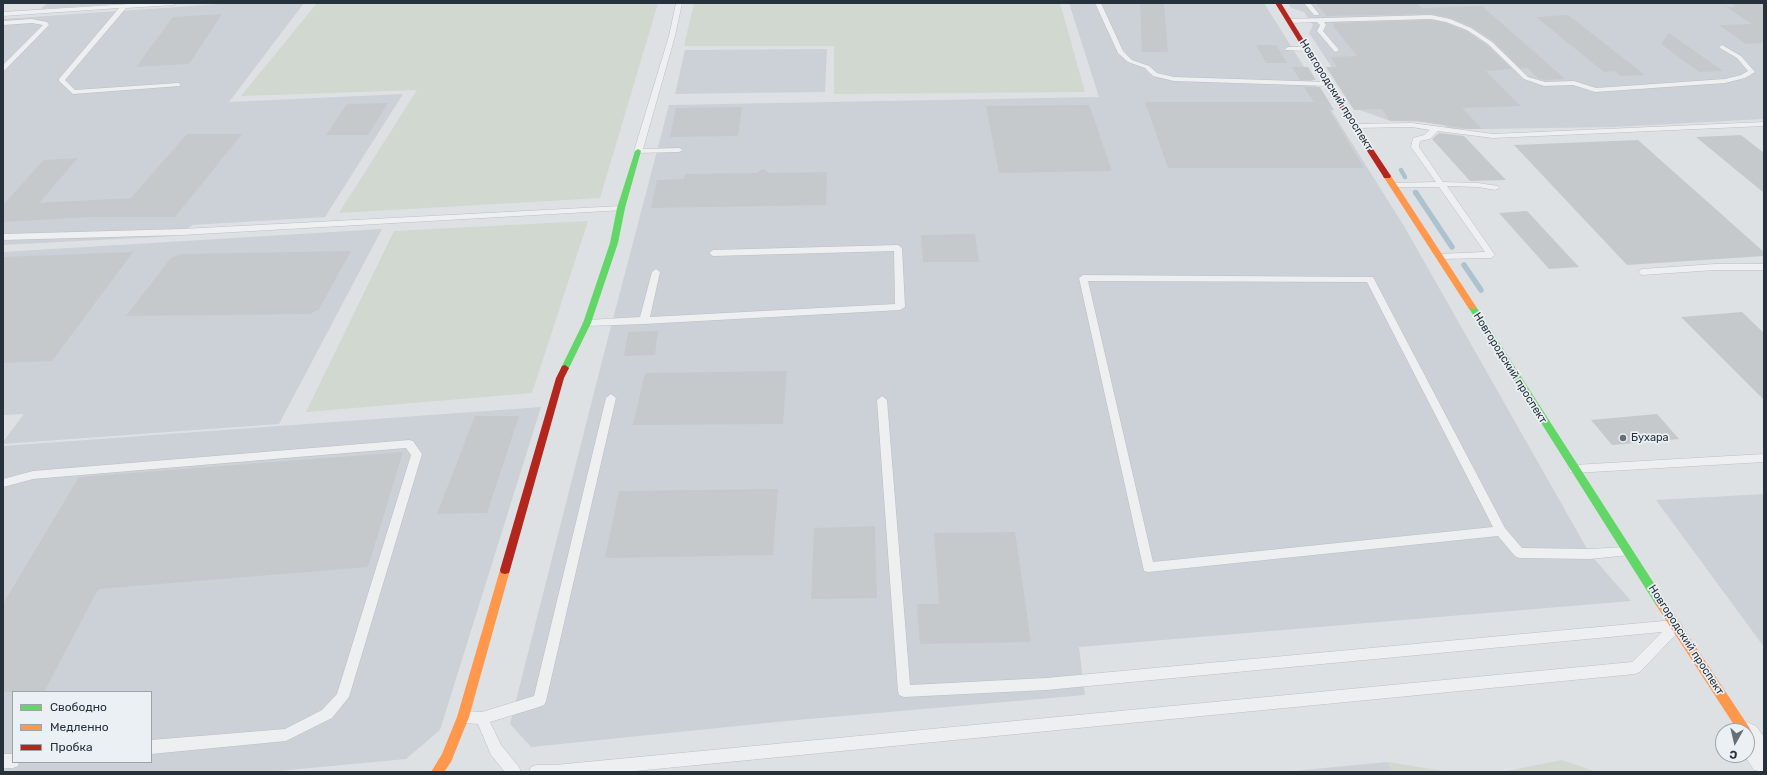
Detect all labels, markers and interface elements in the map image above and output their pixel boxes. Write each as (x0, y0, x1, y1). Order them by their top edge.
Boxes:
street label: Новгородский проспект (1296, 37, 1376, 153)
street label: Новгородский проспект (1470, 310, 1550, 426)
place label: Бухара (1631, 431, 1669, 445)
marker: Бухара (1618, 433, 1628, 443)
street label: Новгородский проспект (1645, 583, 1727, 697)
legend (12, 691, 152, 763)
text: Свободно (50, 700, 107, 714)
text: Медленно (50, 720, 109, 734)
north arrow (1715, 723, 1755, 763)
text: Пробка (50, 740, 93, 754)
text: С (1729, 747, 1738, 761)

